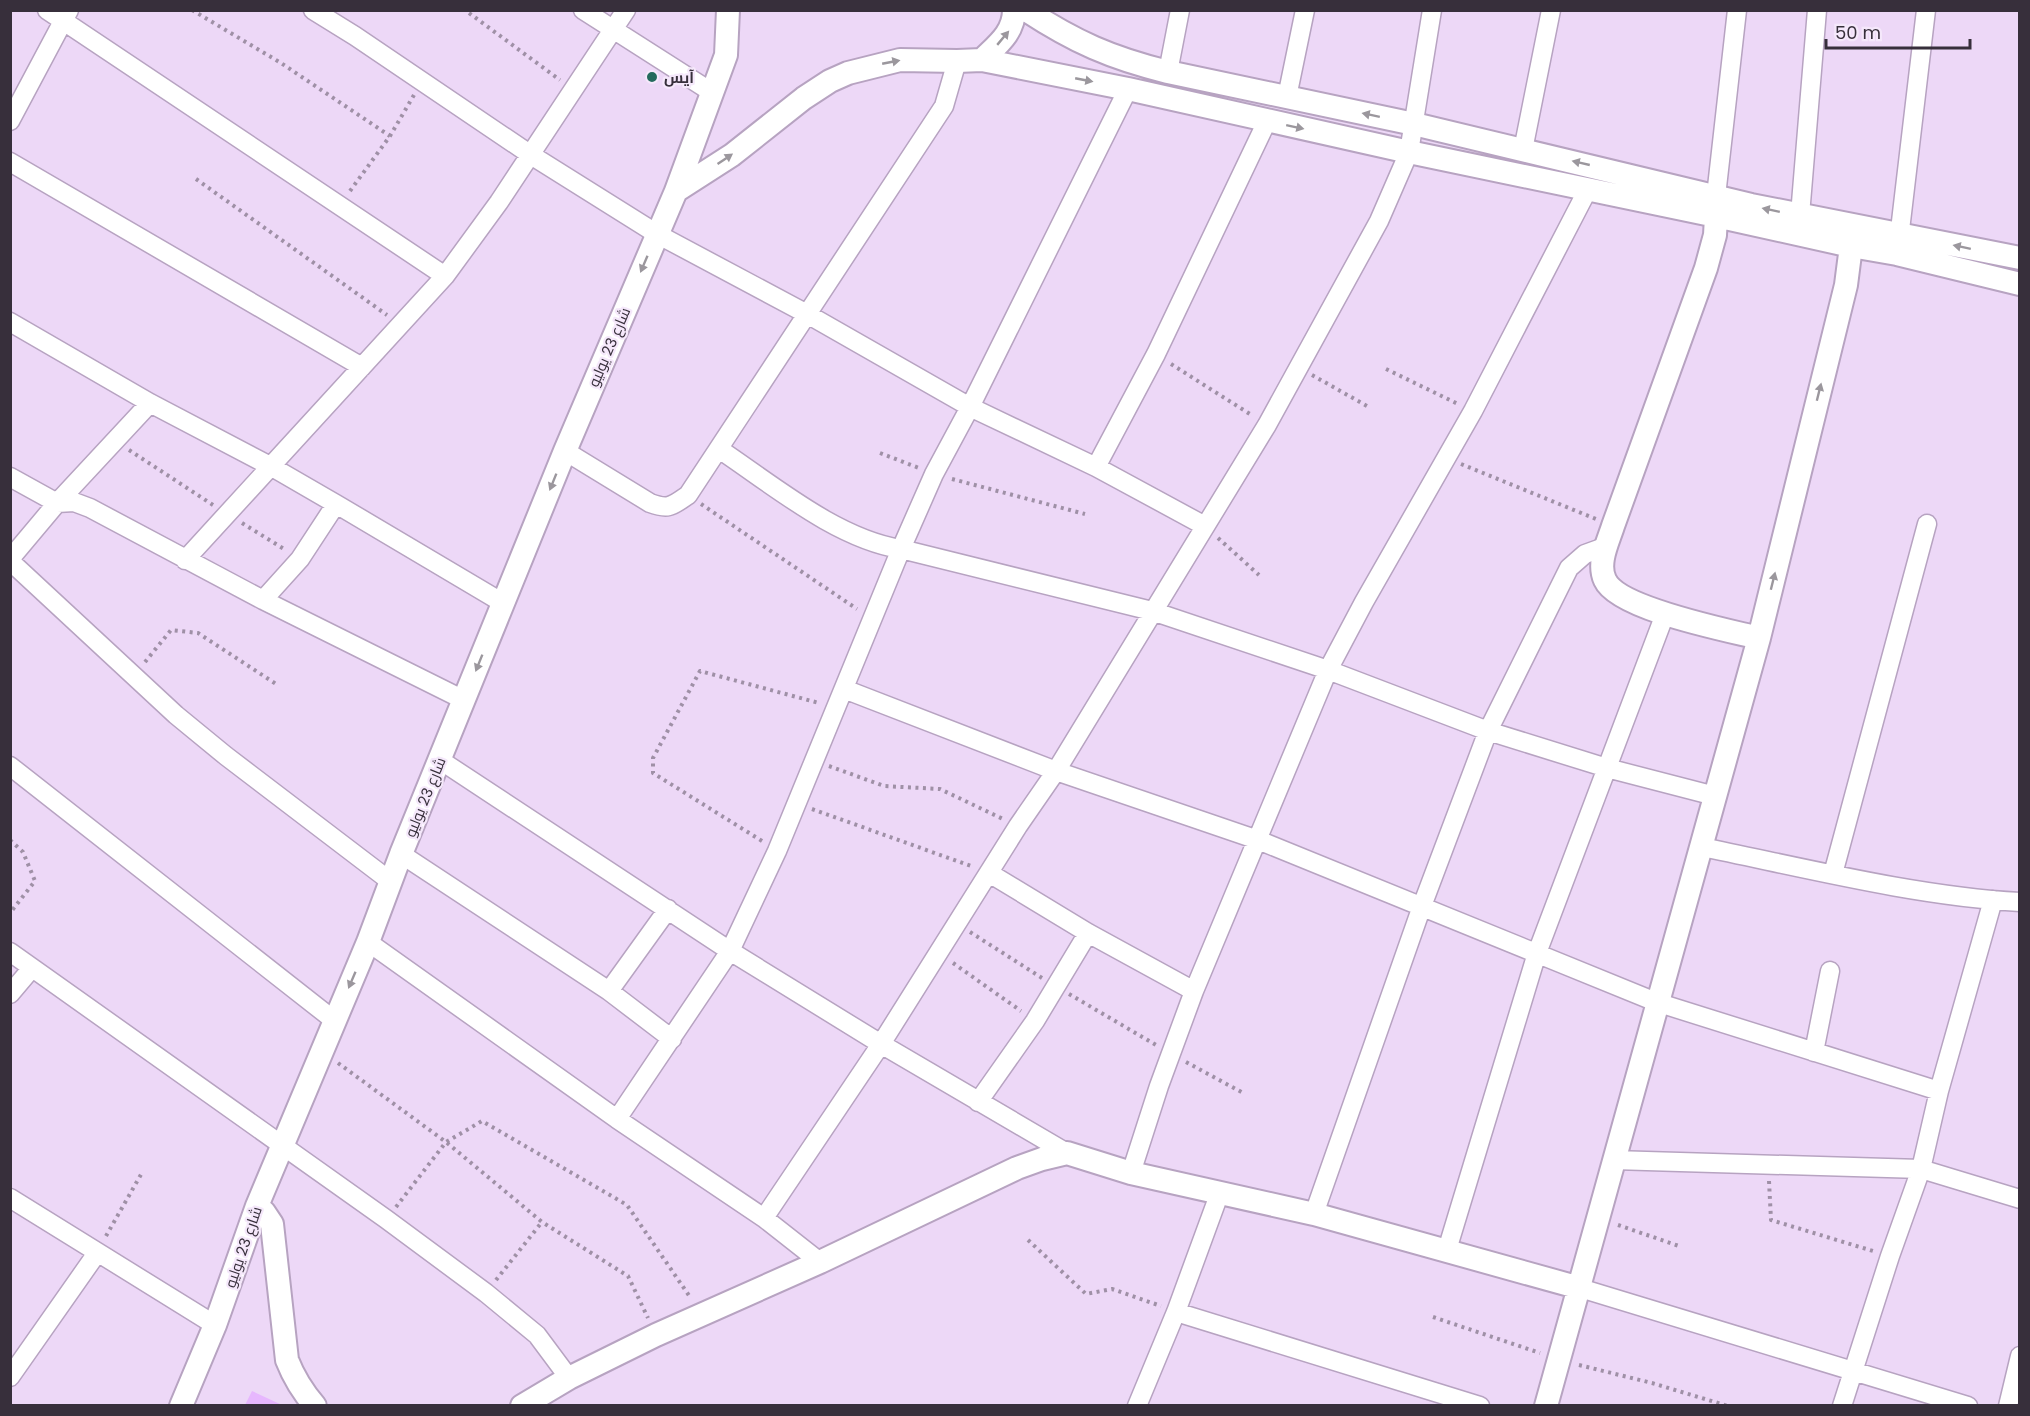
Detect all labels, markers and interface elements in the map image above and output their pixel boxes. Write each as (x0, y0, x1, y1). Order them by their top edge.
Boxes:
scale bar (1826, 12, 1970, 50)
text: 50 m (1835, 20, 1881, 45)
one-way arrow (997, 30, 1010, 46)
one-way arrow (882, 57, 901, 66)
place label: آيس (664, 67, 694, 88)
marker: آيس (645, 70, 659, 84)
one-way arrow (1075, 76, 1094, 85)
one-way arrow (1361, 110, 1380, 119)
one-way arrow (1285, 123, 1304, 132)
one-way arrow (717, 154, 733, 165)
one-way arrow (1572, 158, 1591, 168)
one-way arrow (1761, 204, 1780, 214)
one-way arrow (1952, 242, 1971, 251)
one-way arrow (639, 255, 649, 273)
street label: شارع 23 يوليو (583, 304, 636, 390)
one-way arrow (1815, 382, 1825, 401)
one-way arrow (548, 474, 558, 492)
one-way arrow (1768, 572, 1778, 590)
one-way arrow (474, 654, 483, 672)
street label: شارع 23 يوليو (399, 754, 451, 840)
one-way arrow (347, 972, 357, 990)
street label: شارع 23 يوليو (219, 1204, 268, 1291)

